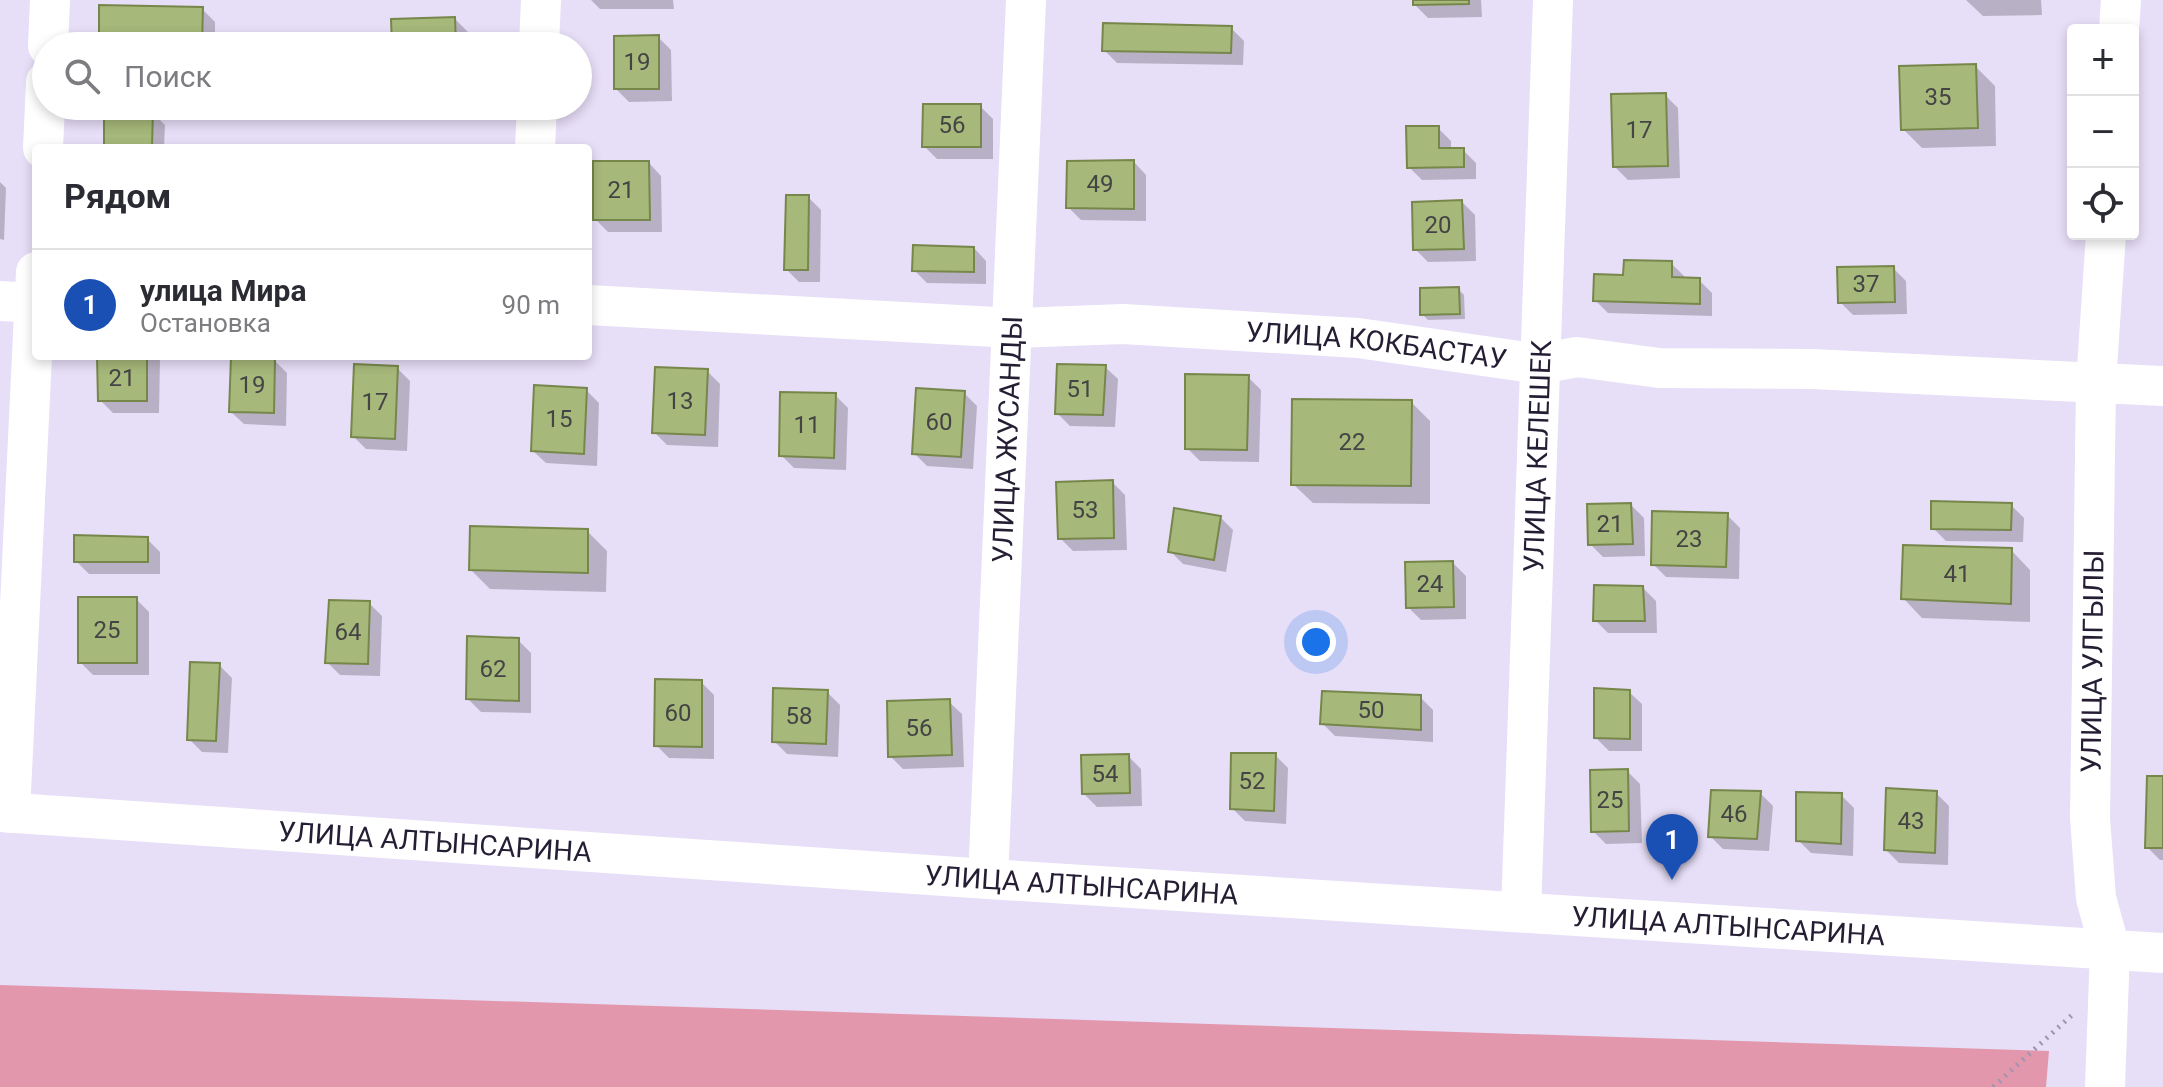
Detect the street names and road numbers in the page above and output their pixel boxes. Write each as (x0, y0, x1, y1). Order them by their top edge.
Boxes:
street label: УЛИЦА ЖУСАНДЫ (985, 315, 1029, 564)
street label: УЛИЦА КОКБАСТАУ (1245, 315, 1509, 376)
street label: УЛИЦА КЕЛЕШЕК (1516, 339, 1558, 573)
street label: УЛИЦА УЛГЫЛЫ (2074, 549, 2110, 773)
street label: УЛИЦА АЛТЫНСАРИНА (277, 814, 593, 869)
street label: УЛИЦА АЛТЫНСАРИНА (924, 858, 1239, 911)
street label: УЛИЦА АЛТЫНСАРИНА (1570, 899, 1886, 952)

